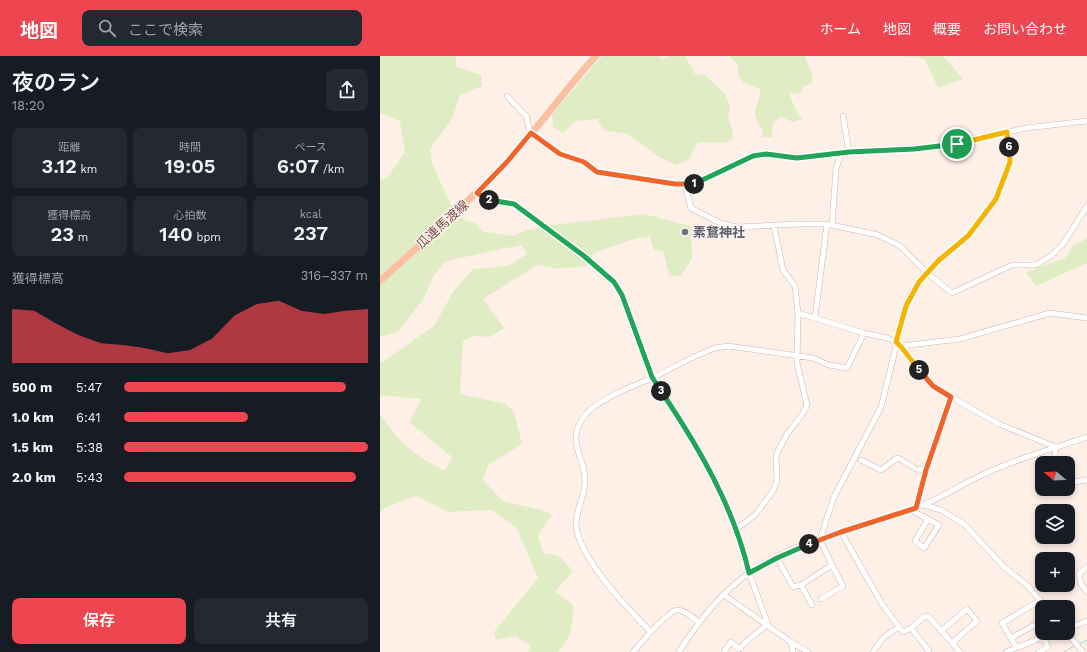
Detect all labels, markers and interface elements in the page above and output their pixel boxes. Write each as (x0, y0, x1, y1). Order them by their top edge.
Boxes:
search box (82, 10, 362, 46)
icon: search (96, 17, 118, 39)
text: 地図 (20, 19, 58, 42)
text: ここで検索 (128, 21, 203, 39)
text: ホーム (819, 21, 861, 37)
text: 地図 (883, 21, 911, 37)
text: 概要 (933, 21, 961, 37)
text: お問い合わせ (983, 21, 1067, 37)
button: share (326, 69, 368, 111)
text: 夜のラン (12, 70, 100, 95)
text: 18:20 (12, 98, 45, 113)
pin (940, 127, 974, 161)
icon: arrive (946, 133, 968, 155)
pin: 6 (999, 137, 1019, 157)
text: 6 (1006, 140, 1012, 153)
text: 距離 (58, 141, 80, 154)
text: 時間 (179, 141, 201, 154)
text: ペース (294, 141, 327, 154)
text: 3.12 (41, 154, 77, 178)
text: 19:05 (165, 154, 215, 178)
text: 6:07 (277, 154, 319, 178)
text: km (77, 163, 97, 176)
text: /km (319, 163, 344, 176)
pin: 1 (684, 174, 704, 194)
text: 1 (692, 177, 696, 190)
pin: 2 (479, 190, 499, 210)
text: 2 (486, 193, 492, 206)
street label: 瓜連馬渡線 (413, 197, 472, 252)
text: kcal (300, 208, 322, 221)
text: 獲得標高 (47, 209, 91, 222)
text: 心拍数 (173, 209, 206, 222)
text: 237 (293, 221, 328, 245)
text: 23 (50, 222, 74, 246)
text: 140 (159, 222, 193, 246)
place label: 素鵞神社 (693, 225, 745, 240)
marker: 素鵞神社 (680, 227, 690, 237)
text: m (74, 231, 88, 244)
text: bpm (193, 231, 221, 244)
text: 316–337 m (301, 268, 368, 283)
text: 獲得標高 (12, 271, 64, 286)
pin: 5 (909, 360, 929, 380)
text: 5 (916, 363, 922, 376)
text: 500 m (12, 380, 52, 395)
text: 5:47 (76, 380, 102, 395)
pin: 3 (651, 381, 671, 401)
text: 3 (658, 384, 664, 397)
text: 1.0 km (12, 410, 54, 425)
text: 6:41 (76, 410, 101, 425)
text: 1.5 km (12, 440, 53, 455)
text: 5:38 (76, 440, 103, 455)
north arrow (1035, 456, 1075, 496)
map controls (1035, 456, 1075, 640)
text: 2.0 km (12, 470, 56, 485)
text: 5:43 (76, 470, 103, 485)
button: layers (1035, 504, 1075, 544)
pin: 4 (799, 534, 819, 554)
text: 4 (805, 537, 813, 550)
button: + (1035, 552, 1075, 592)
button: 保存 (12, 598, 186, 644)
button: 共有 (194, 598, 368, 644)
button: − (1035, 600, 1075, 640)

